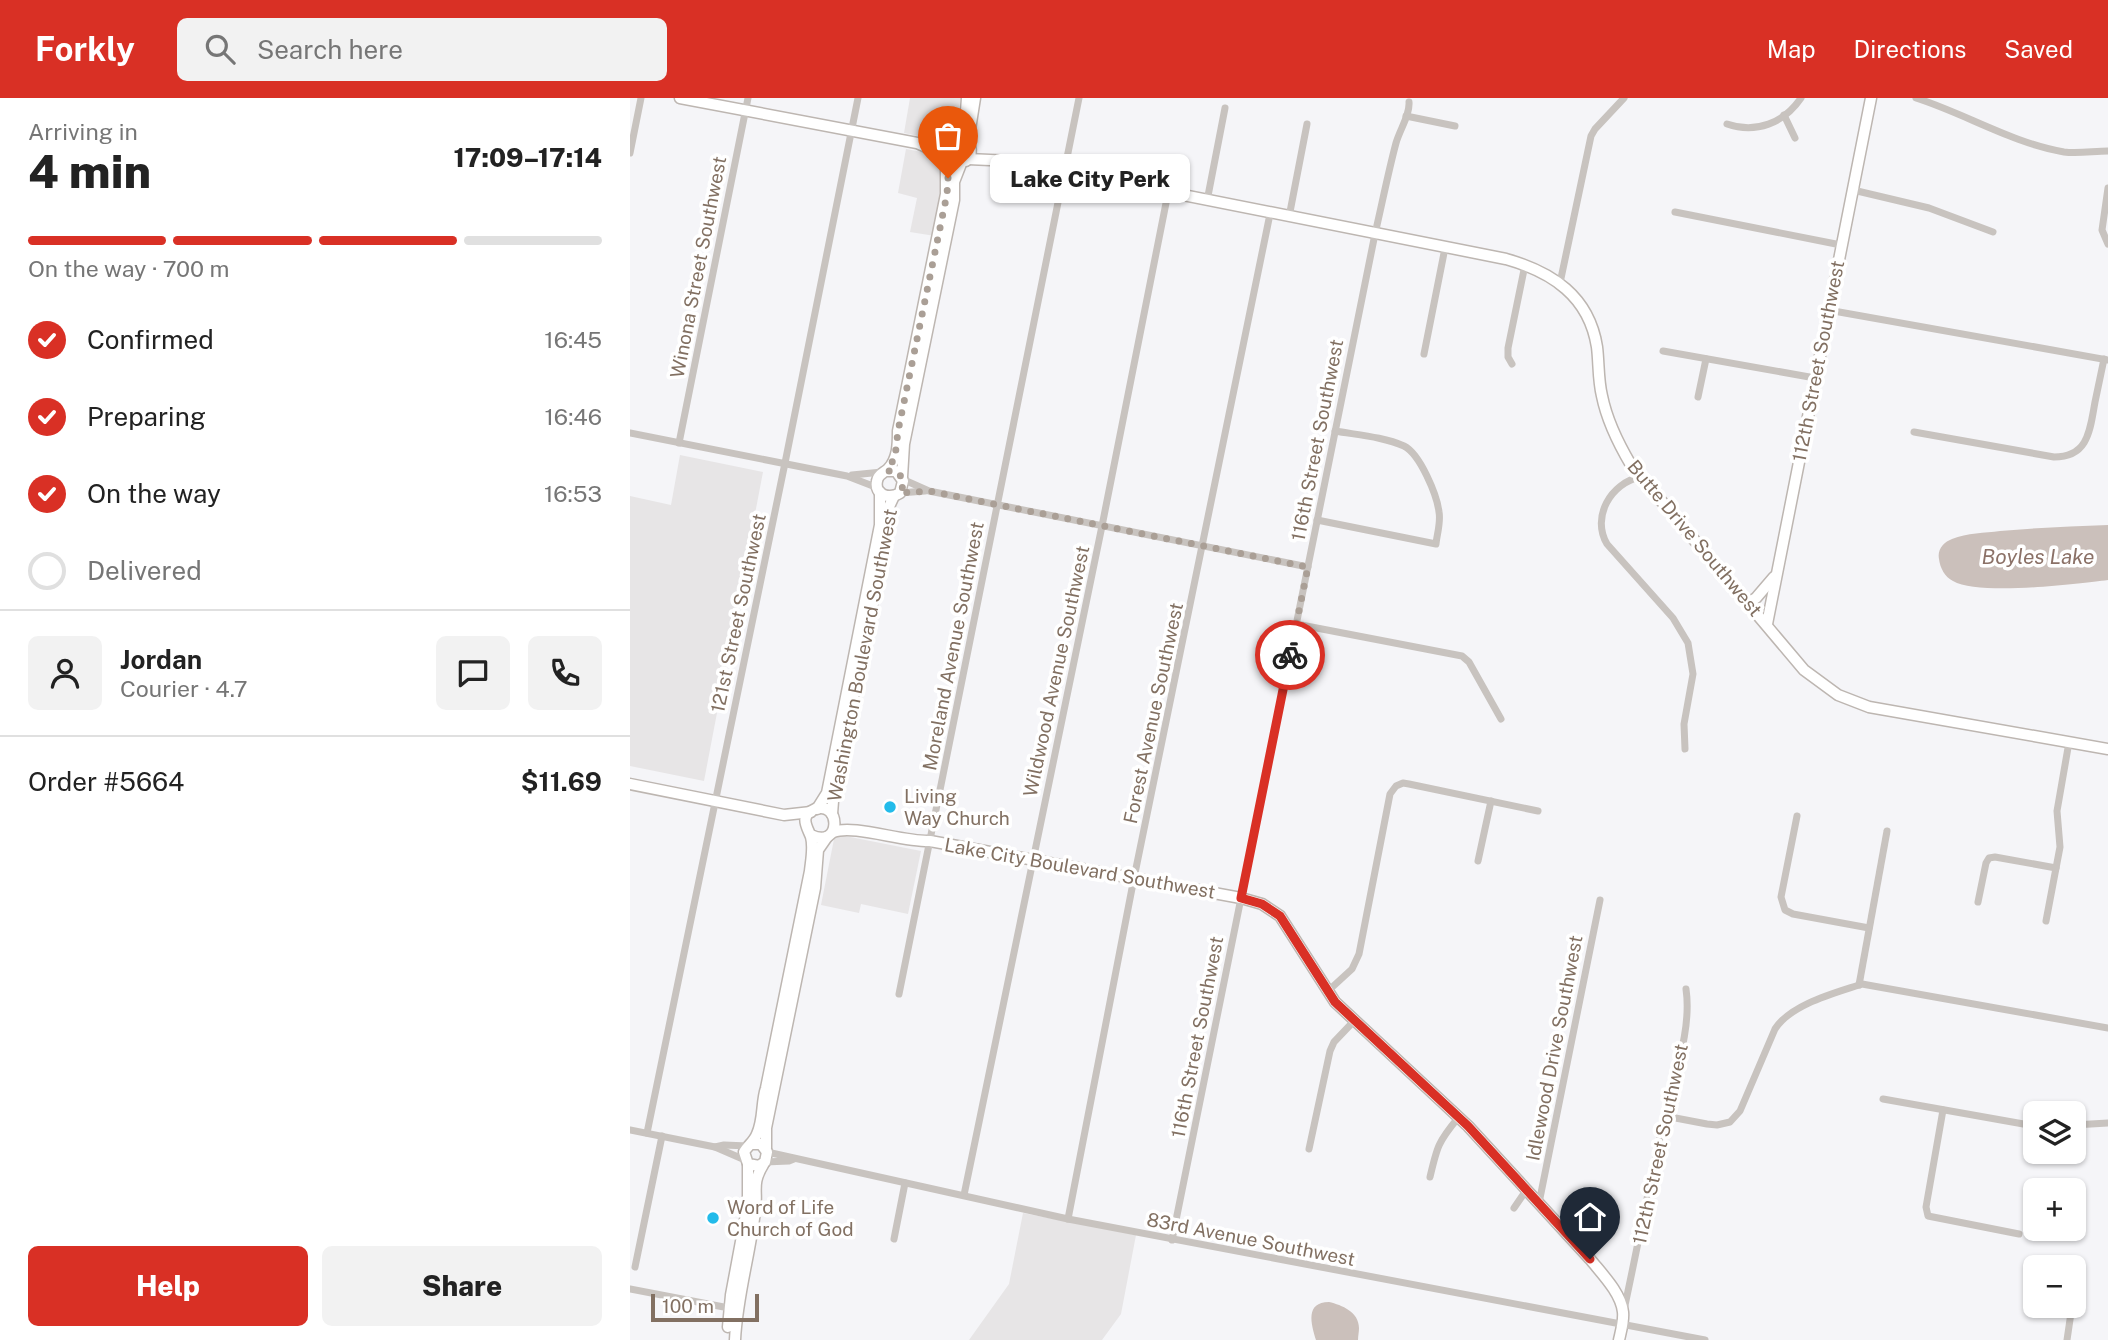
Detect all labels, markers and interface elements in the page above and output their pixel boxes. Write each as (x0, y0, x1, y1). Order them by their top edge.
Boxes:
search box (177, 18, 667, 81)
text: Forkly (35, 30, 135, 68)
icon: search (201, 30, 239, 68)
text: Search here (257, 34, 403, 65)
text: Map (1767, 35, 1816, 63)
text: Directions (1854, 35, 1966, 63)
text: Saved (2004, 35, 2073, 63)
pin (918, 106, 978, 178)
icon: bag (929, 117, 967, 155)
text: Arriving in (28, 118, 138, 145)
text: 17:09–17:14 (453, 142, 602, 173)
text: 4 min (28, 144, 151, 198)
street label: Winona Street Southwest (666, 154, 730, 380)
callout: Lake City Perk (990, 154, 1190, 202)
text: Lake City Perk (1010, 165, 1170, 192)
text: On the way · 700 m (28, 255, 229, 282)
street label: 112th Street Southwest (1788, 259, 1848, 463)
icon: check (28, 321, 66, 359)
text: Confirmed (87, 324, 214, 355)
text: 16:45 (544, 326, 602, 353)
street label: 116th Street Southwest (1287, 337, 1347, 543)
icon: check (28, 398, 66, 436)
text: Preparing (87, 401, 206, 432)
text: 16:46 (545, 403, 602, 430)
street label: Butte Drive Southwest (1623, 455, 1767, 621)
icon: check (28, 475, 66, 513)
text: On the way (87, 478, 221, 509)
text: 16:53 (544, 480, 602, 507)
street label: Washington Boulevard Southwest (823, 507, 901, 803)
street label: 121st Street Southwest (706, 511, 770, 715)
street label: Moreland Avenue Southwest (918, 520, 988, 772)
street label: Wildwood Avenue Southwest (1019, 544, 1093, 798)
water label: Boyles Lake (1982, 544, 2094, 569)
text: Delivered (87, 555, 202, 586)
street label: Forest Avenue Southwest (1119, 600, 1187, 826)
courier (1255, 620, 1325, 690)
button: person (28, 636, 102, 710)
button: chat (436, 636, 510, 710)
button: phone (528, 636, 602, 710)
icon: bike (1271, 636, 1309, 674)
text: Jordan (120, 644, 202, 675)
text: Courier · 4.7 (120, 675, 248, 702)
text: Order #5664 (28, 766, 184, 797)
text: $11.69 (521, 766, 602, 797)
place label: Living Way Church (904, 785, 1010, 829)
marker: Living Way Church (882, 799, 898, 815)
street label: Lake City Boulevard Southwest (943, 833, 1217, 903)
street label: Idlewood Drive Southwest (1521, 933, 1587, 1163)
street label: 116th Street Southwest (1167, 934, 1227, 1140)
street label: 112th Street Southwest (1628, 1042, 1692, 1246)
map controls (2023, 1101, 2086, 1318)
button: layers (2023, 1101, 2086, 1164)
button: + (2023, 1178, 2086, 1241)
pin (1560, 1187, 1620, 1259)
place label: Word of Life Church of God (727, 1196, 854, 1240)
icon: home (1571, 1198, 1609, 1236)
street label: 83rd Avenue Southwest (1145, 1208, 1357, 1270)
marker: Word of Life Church of God (705, 1210, 721, 1226)
button: Help (28, 1246, 308, 1326)
button: Share (322, 1246, 602, 1326)
button: − (2023, 1255, 2086, 1318)
scale bar (651, 1291, 760, 1323)
text: 100 m (662, 1295, 714, 1317)

